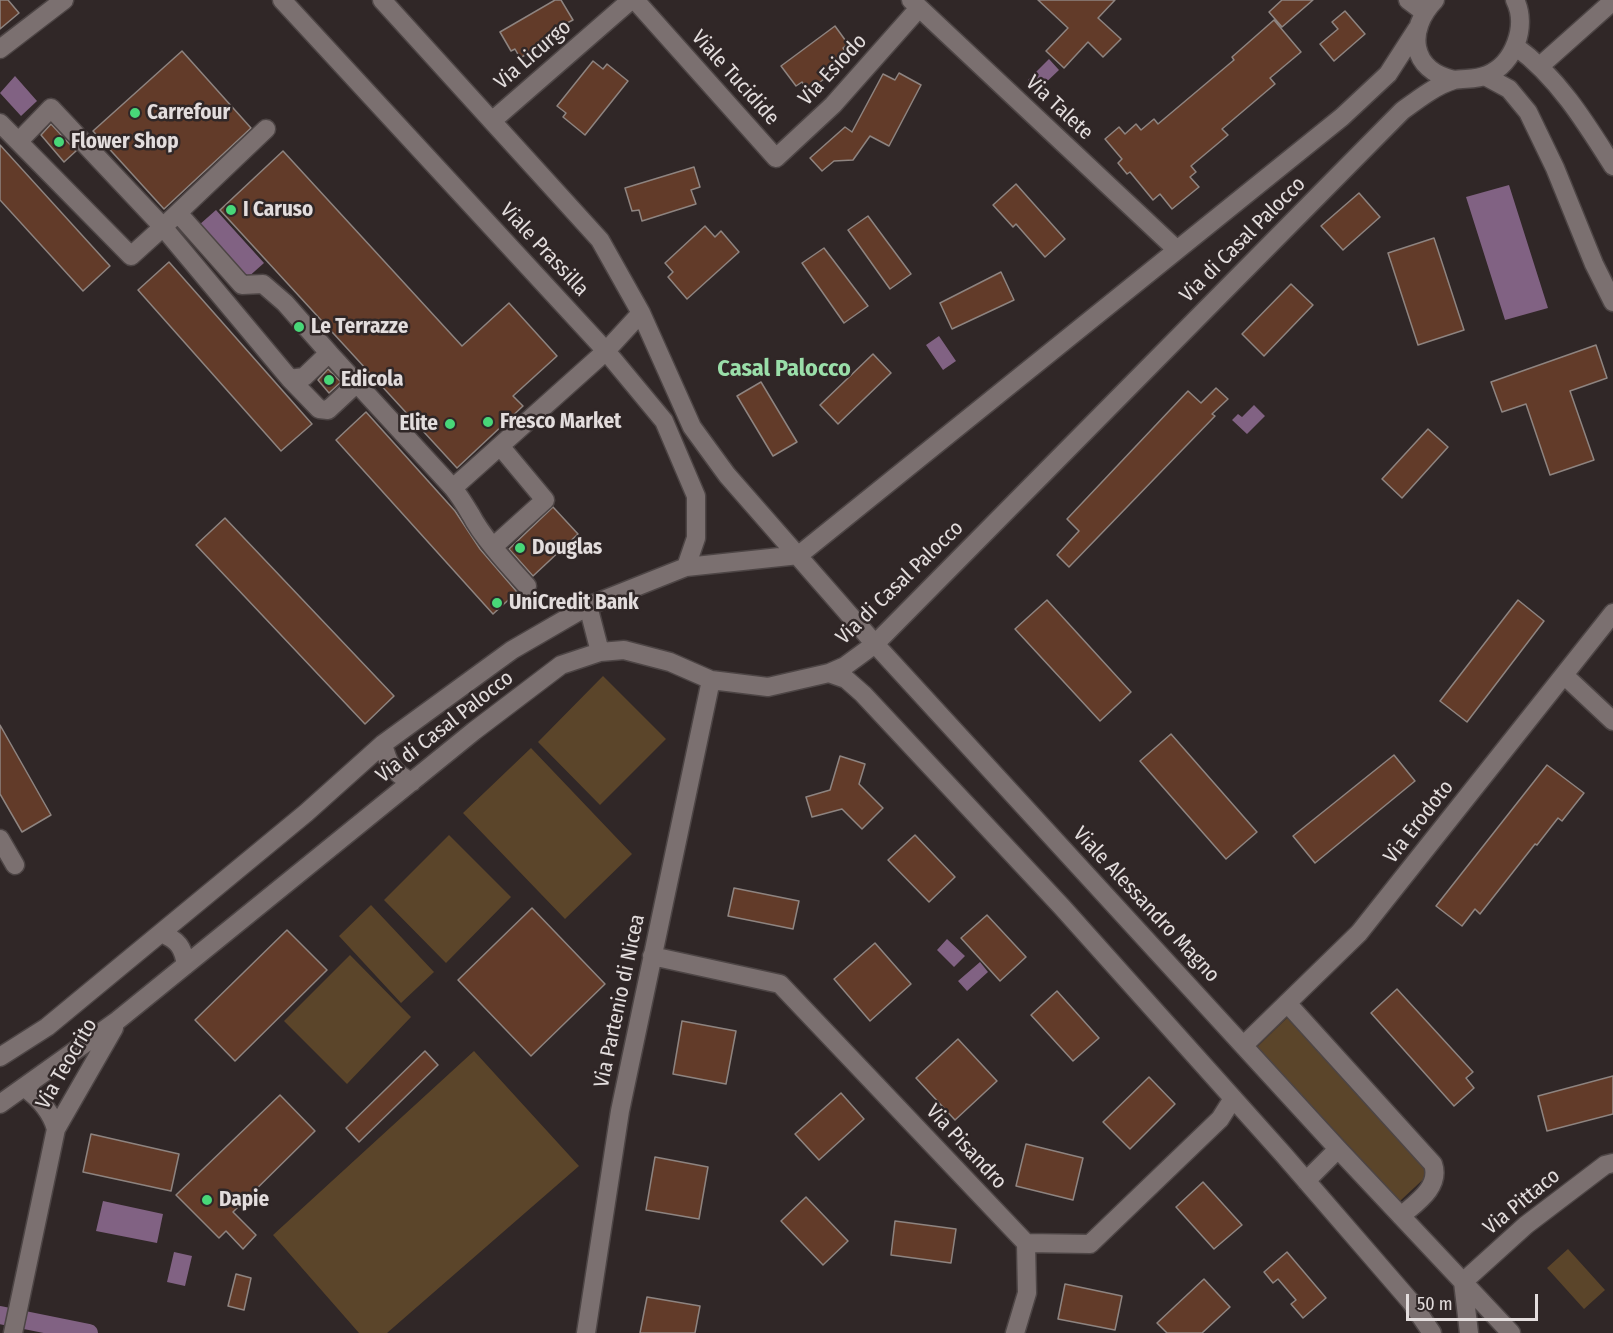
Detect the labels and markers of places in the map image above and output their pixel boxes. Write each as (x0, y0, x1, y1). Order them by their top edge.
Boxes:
place label: Carrefour (147, 100, 230, 126)
marker: Carrefour (128, 106, 142, 120)
place label: Flower Shop (71, 129, 179, 155)
marker: Flower Shop (52, 135, 66, 149)
place label: I Caruso (243, 197, 313, 223)
marker: I Caruso (224, 203, 238, 217)
place label: Le Terrazze (311, 314, 408, 340)
marker: Le Terrazze (292, 320, 306, 334)
place label: Edicola (341, 367, 403, 393)
marker: Edicola (322, 373, 336, 387)
place label: Fresco Market (500, 409, 621, 435)
place label: Elite (399, 411, 438, 437)
marker: Fresco Market (481, 415, 495, 429)
marker: Elite (443, 417, 457, 431)
place label: Douglas (532, 535, 602, 561)
marker: Douglas (513, 541, 527, 555)
place label: UniCredit Bank (509, 590, 639, 616)
marker: UniCredit Bank (490, 596, 504, 610)
place label: Dapie (219, 1187, 269, 1213)
marker: Dapie (200, 1193, 214, 1207)

